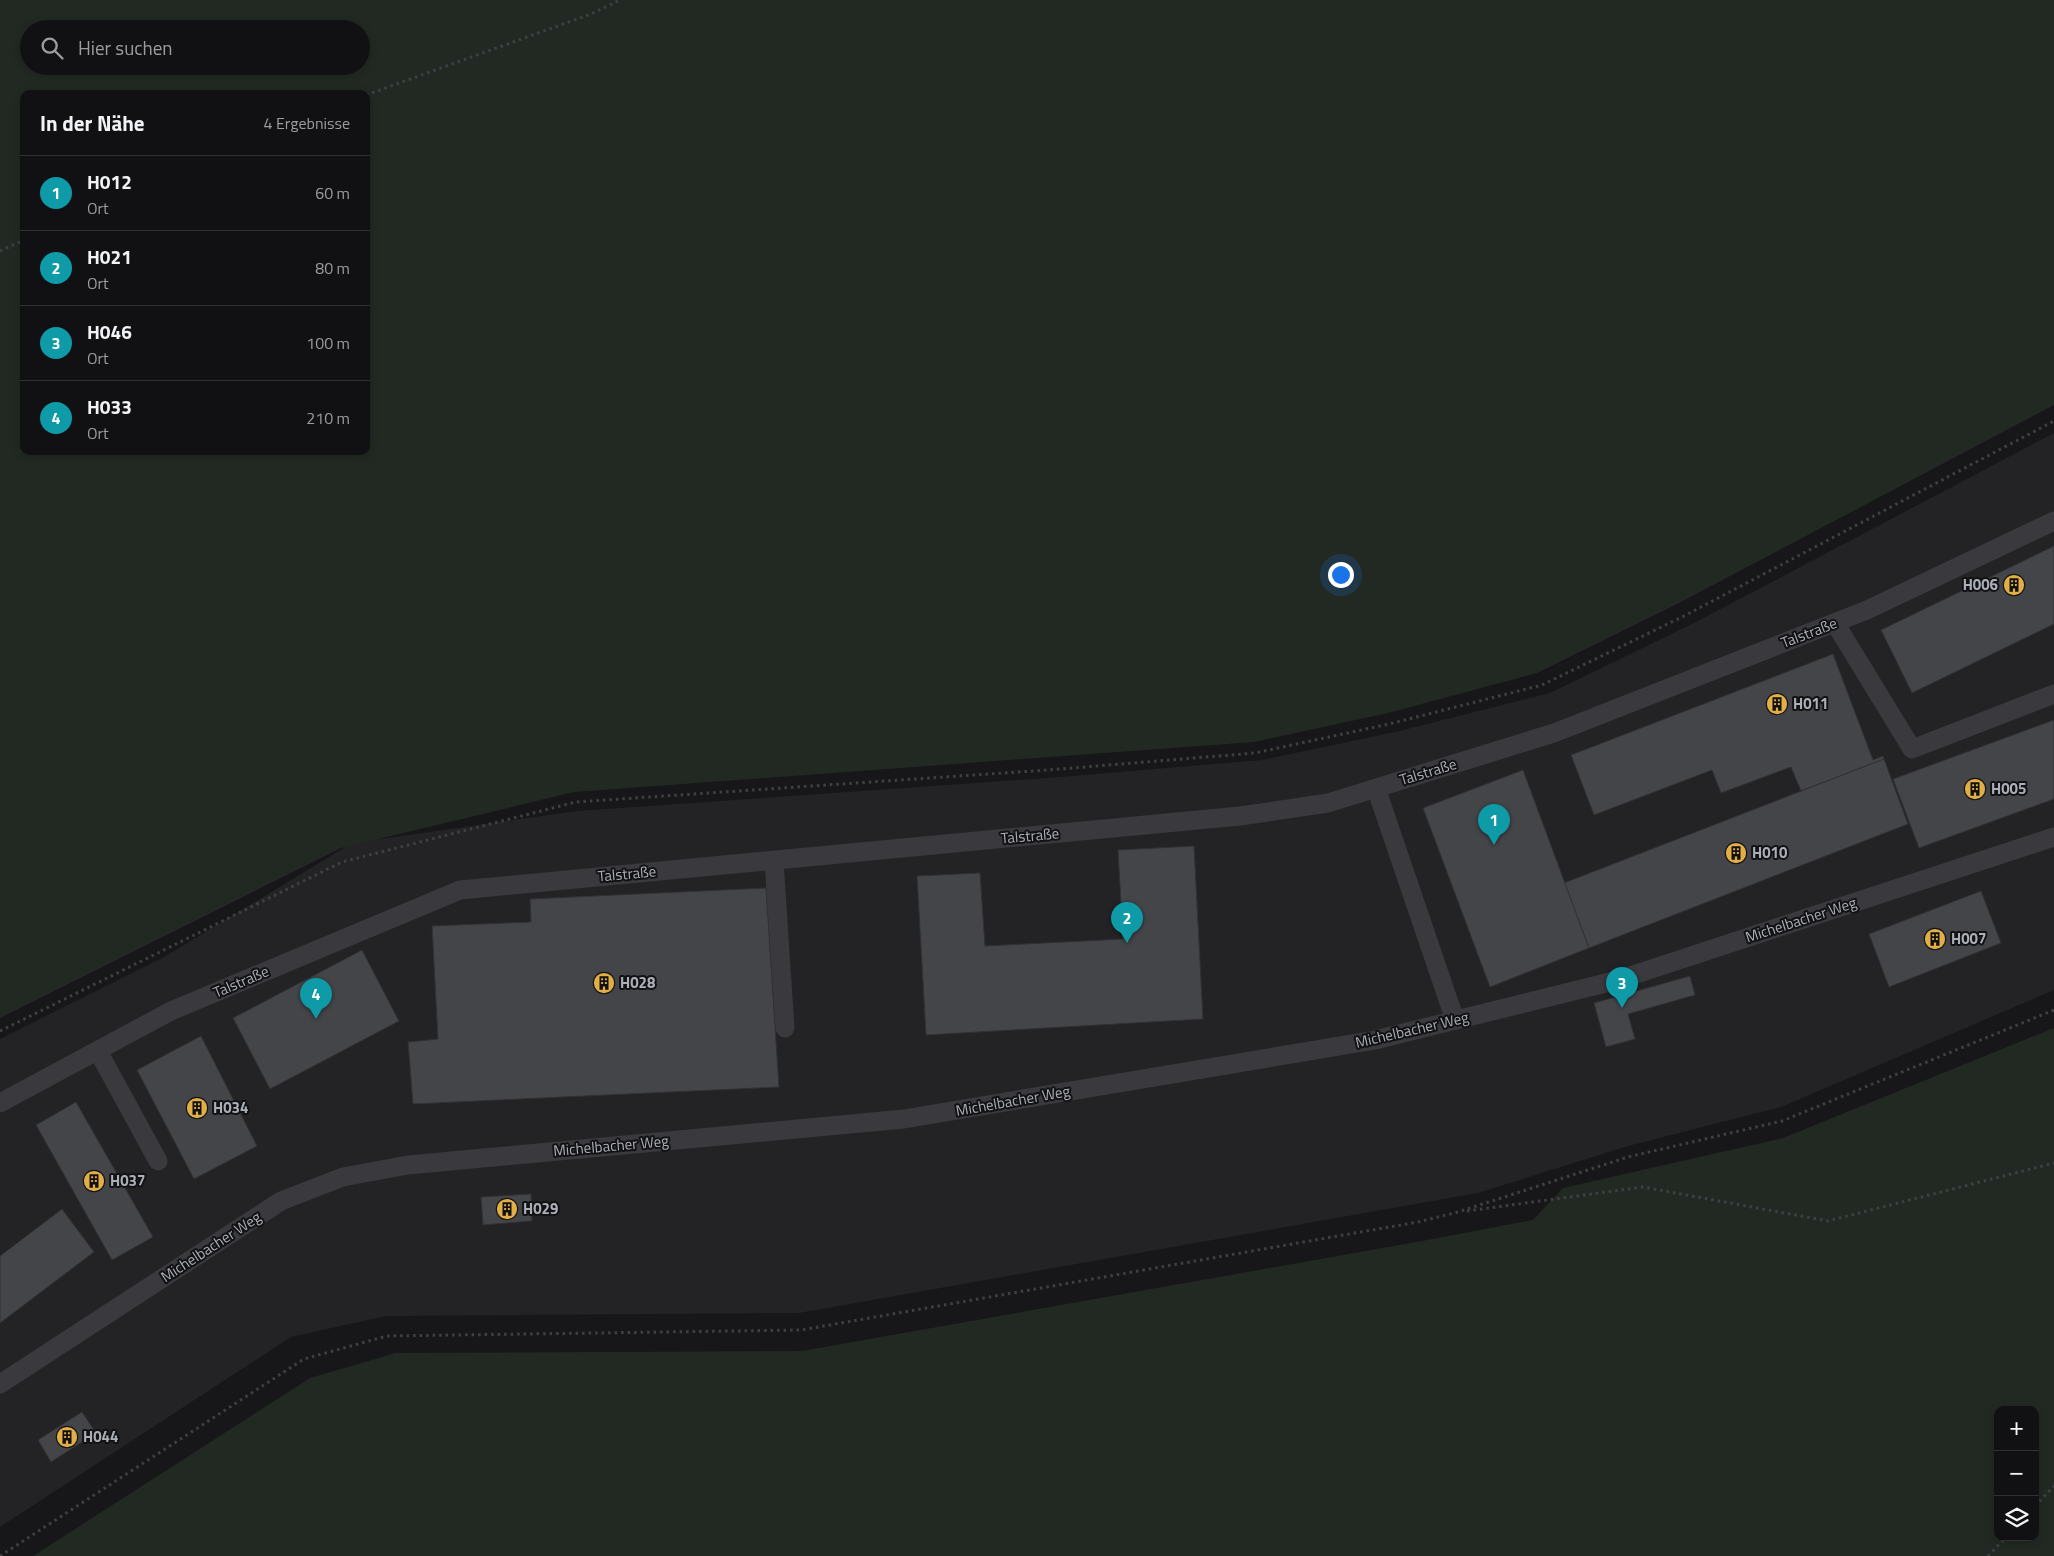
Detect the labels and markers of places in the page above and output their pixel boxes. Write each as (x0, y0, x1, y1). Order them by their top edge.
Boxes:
place label: H006 (1963, 573, 1998, 596)
building icon: H006 (2002, 573, 2026, 597)
building icon: H011 (1765, 692, 1789, 716)
place label: H011 (1793, 692, 1828, 715)
building icon: H005 (1963, 777, 1987, 801)
place label: H005 (1991, 777, 2026, 800)
pin: 1 (1478, 804, 1510, 845)
building icon: H010 (1724, 841, 1748, 865)
place label: H010 (1752, 841, 1788, 864)
pin: 2 (1111, 902, 1143, 943)
building icon: H007 (1923, 927, 1947, 951)
place label: H007 (1951, 927, 1986, 950)
pin: 3 (1606, 967, 1638, 1008)
building icon: H028 (592, 971, 616, 995)
place label: H028 (620, 971, 655, 994)
pin: 4 (300, 978, 332, 1019)
building icon: H034 (185, 1096, 209, 1120)
place label: H034 (213, 1096, 248, 1119)
building icon: H037 (82, 1169, 106, 1193)
place label: H037 (110, 1169, 145, 1192)
building icon: H029 (495, 1197, 519, 1221)
place label: H029 (523, 1197, 558, 1220)
building icon: H044 (55, 1425, 79, 1449)
place label: H044 (83, 1425, 118, 1448)

